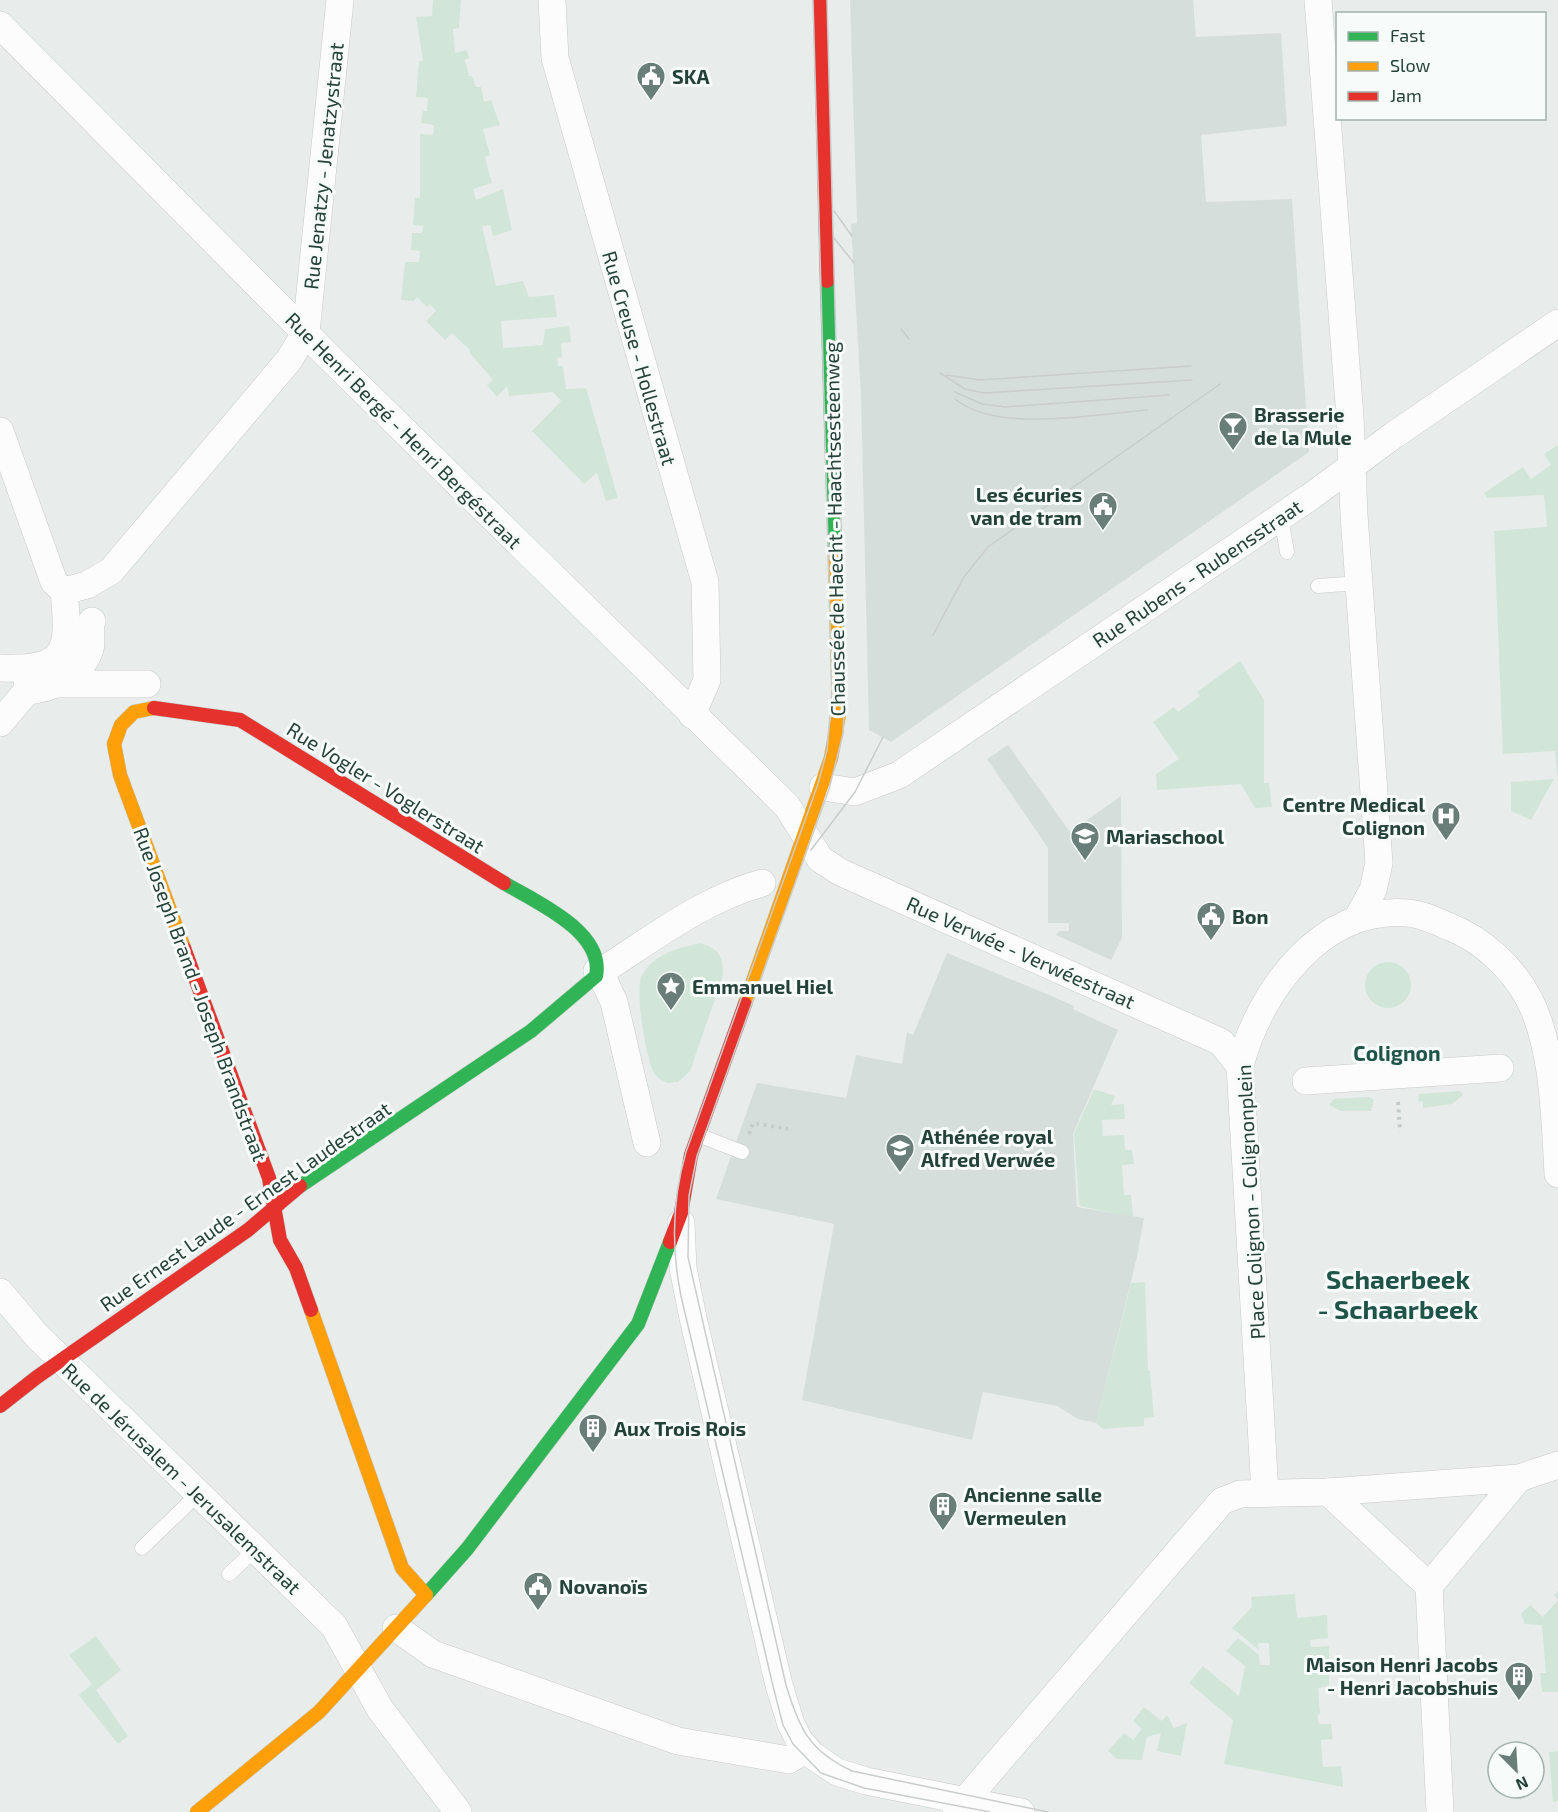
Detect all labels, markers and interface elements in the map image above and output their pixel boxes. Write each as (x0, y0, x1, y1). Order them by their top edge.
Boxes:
legend (1336, 12, 1546, 120)
text: Fast (1390, 24, 1425, 46)
street label: Rue Jenatzy - Jenatzystraat (298, 41, 348, 291)
text: Slow (1390, 54, 1431, 76)
public building icon: SKA (635, 60, 667, 102)
place label: SKA (672, 64, 710, 88)
text: Jam (1390, 84, 1422, 106)
street label: Rue Creuse - Hollestraat (598, 248, 682, 468)
street label: Rue Henri Bergé - Henri Bergéstraat (281, 307, 527, 553)
street label: Chaussée de Haecht - Haachtsesteenweg (819, 341, 849, 717)
place label: Brasserie de la Mule (1254, 402, 1352, 449)
bar icon: Brasserie de la Mule (1217, 410, 1249, 452)
place label: Les écuries van de tram (970, 482, 1082, 529)
public building icon: Les écuries van de tram (1087, 490, 1119, 532)
street label: Rue Rubens - Rubensstraat (1088, 494, 1307, 652)
street label: Rue Vogler - Voglerstraat (283, 716, 489, 858)
place label: Centre Medical Colignon (1283, 792, 1425, 839)
hospital icon: Centre Medical Colignon (1430, 800, 1462, 842)
school or university icon: Mariaschool (1069, 820, 1101, 862)
street label: Rue Joseph Brand - Joseph Brandstraat (129, 824, 273, 1165)
place label: Mariaschool (1106, 824, 1225, 848)
street label: Rue Verwée - Verwéestraat (903, 891, 1139, 1013)
public building icon: Bon (1195, 900, 1227, 942)
place label: Bon (1232, 904, 1269, 928)
place icon: Emmanuel Hiel (655, 970, 687, 1012)
place label: Emmanuel Hiel (692, 974, 833, 998)
district label: Colignon (1353, 1040, 1441, 1065)
street label: Place Colignon - Colignonplein (1231, 1064, 1269, 1340)
street label: Rue Ernest Laude - Ernest Laudestraat (95, 1096, 395, 1316)
place label: Athénée royal Alfred Verwée (921, 1124, 1055, 1171)
school or university icon: Athénée royal Alfred Verwée (884, 1132, 916, 1174)
district label: Schaerbeek - Schaarbeek (1318, 1263, 1479, 1324)
street label: Rue de Jérusalem - Jerusalemstraat (58, 1357, 307, 1599)
building icon: Aux Trois Rois (577, 1412, 609, 1454)
place label: Aux Trois Rois (614, 1416, 746, 1440)
place label: Ancienne salle Vermeulen (964, 1482, 1102, 1529)
building icon: Ancienne salle Vermeulen (927, 1490, 959, 1532)
public building icon: Novanoïs (522, 1570, 554, 1612)
place label: Novanoïs (559, 1574, 648, 1598)
place label: Maison Henri Jacobs - Henri Jacobshuis (1306, 1652, 1498, 1699)
building icon: Maison Henri Jacobs - Henri Jacobshuis (1503, 1660, 1535, 1702)
north arrow (1486, 1740, 1546, 1800)
text: N (1513, 1773, 1531, 1795)

